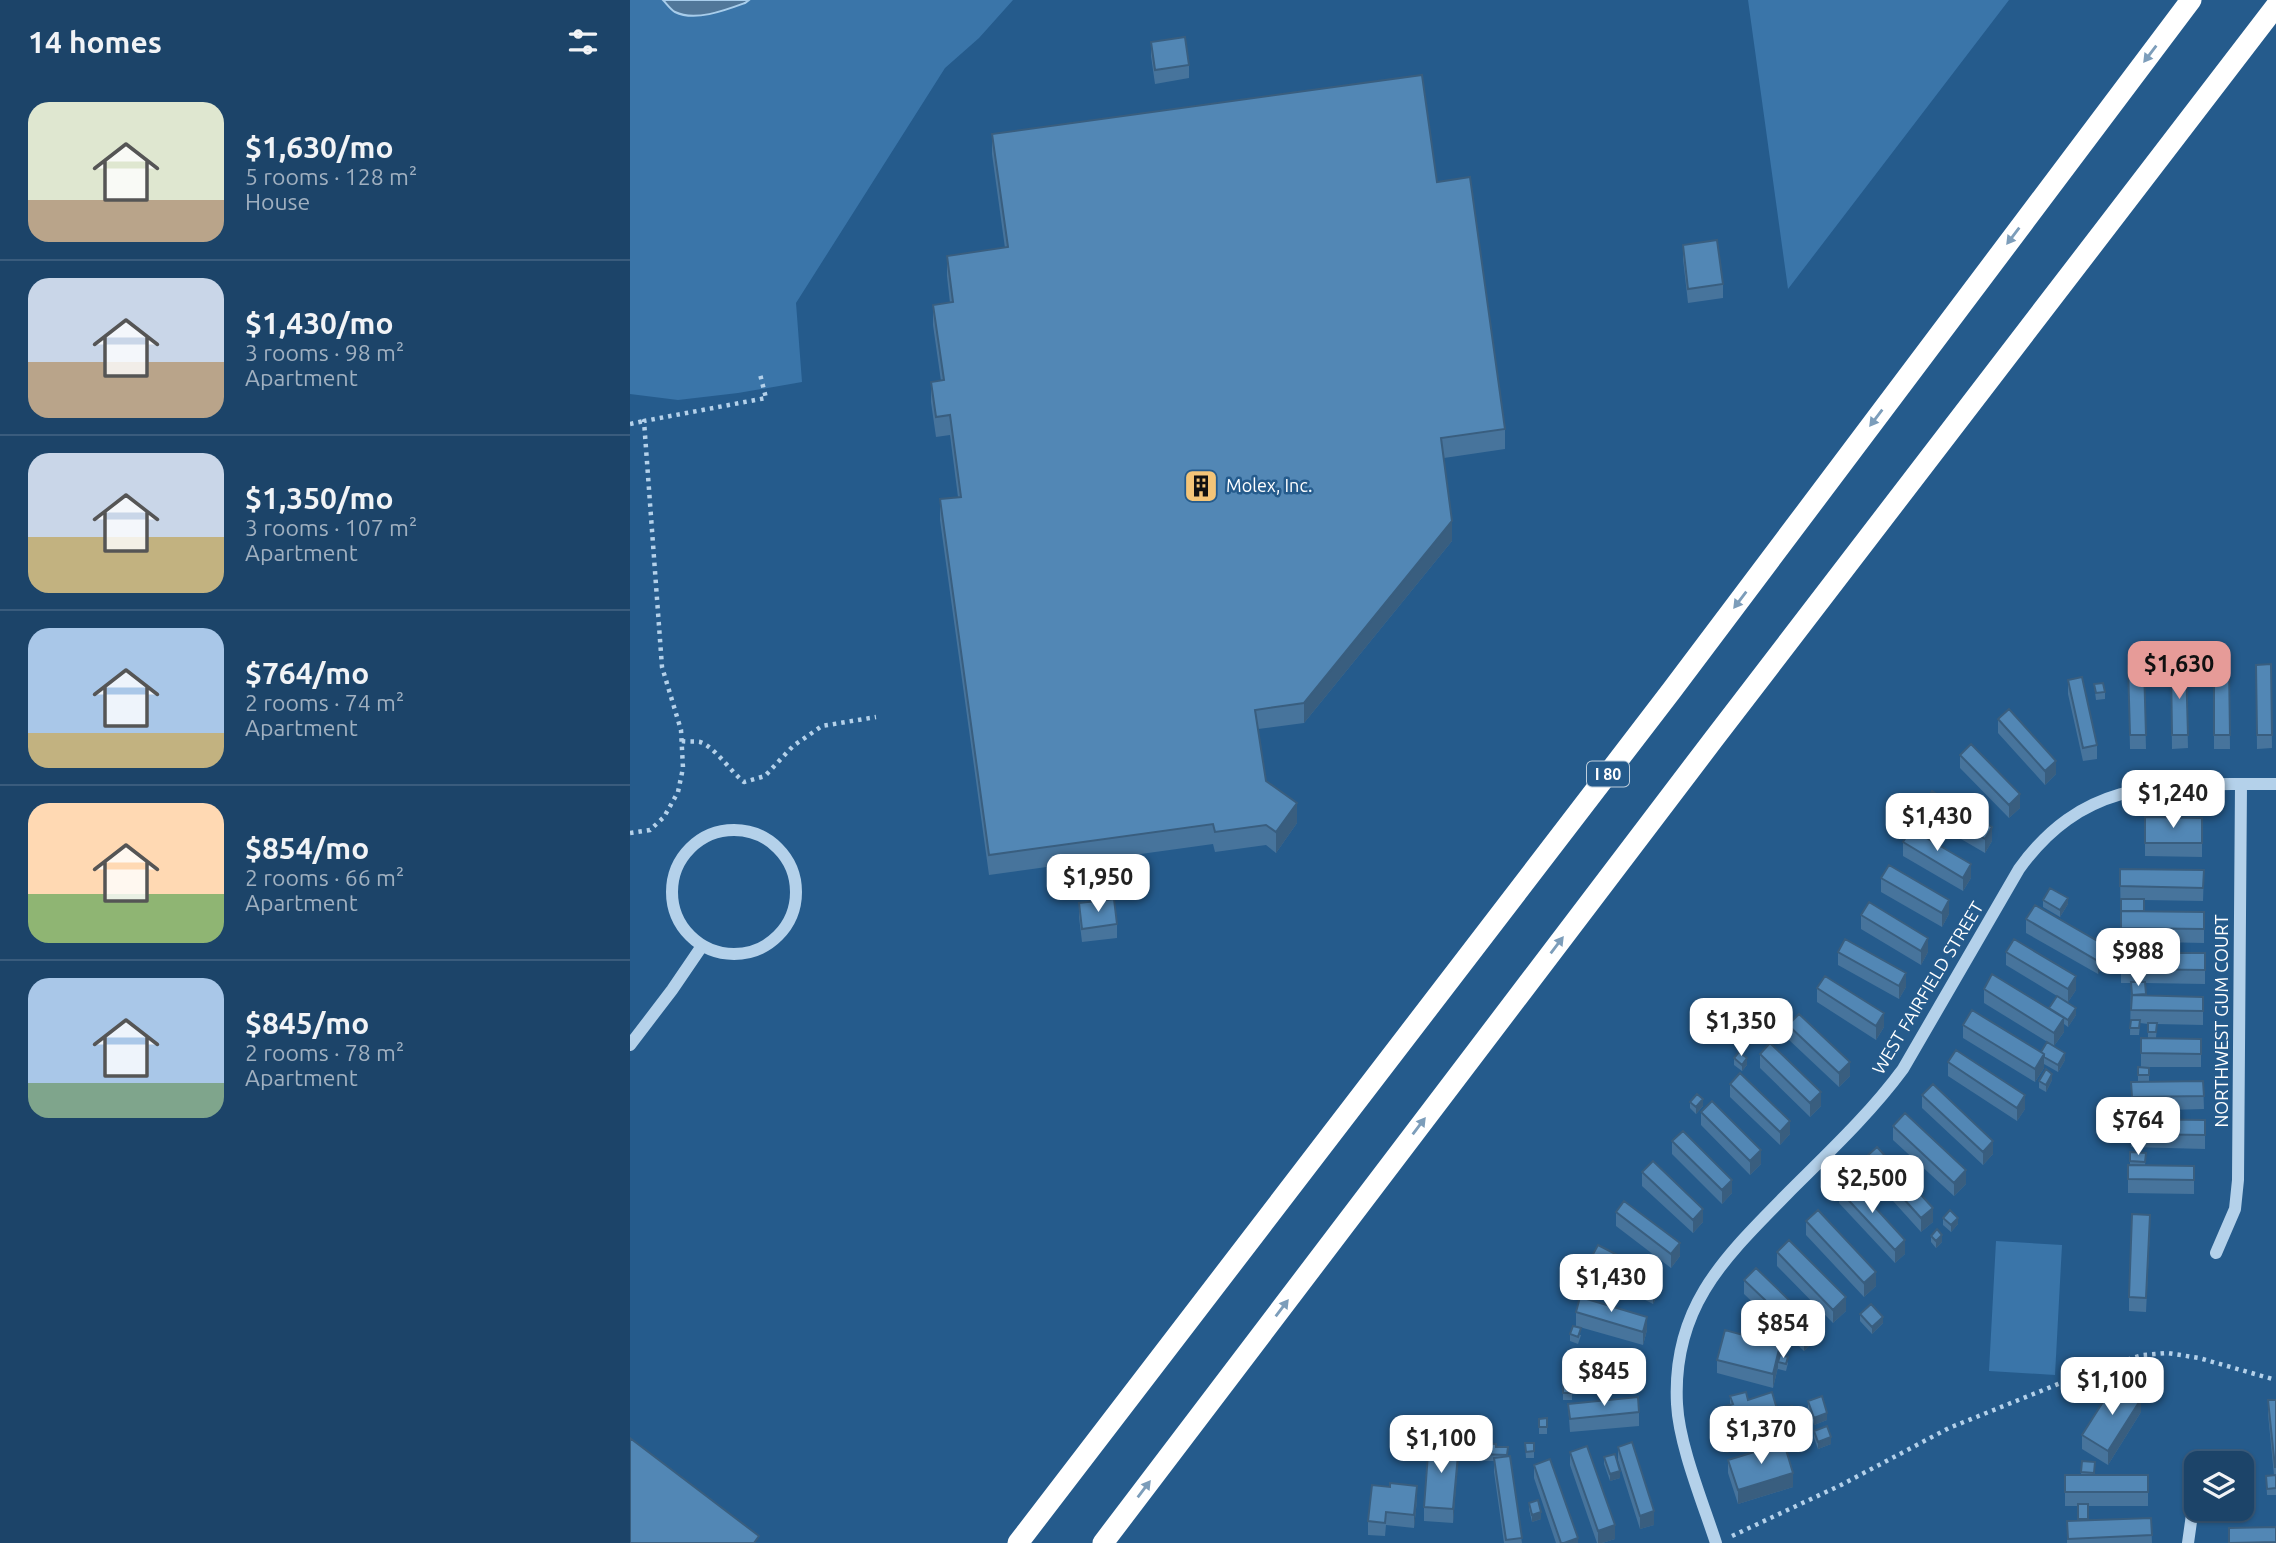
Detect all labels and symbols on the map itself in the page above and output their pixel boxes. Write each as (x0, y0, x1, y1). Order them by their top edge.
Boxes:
one-way arrow (2142, 45, 2157, 63)
one-way arrow (2006, 227, 2020, 246)
one-way arrow (1869, 409, 1884, 427)
building icon: Molex, Inc. (1182, 467, 1220, 505)
place label: Molex, Inc. (1226, 475, 1312, 495)
one-way arrow (1733, 591, 1747, 610)
pin: $1,630 (2122, 642, 2236, 701)
road number: I 80 (1587, 762, 1629, 786)
pin: $1,240 (2116, 770, 2230, 830)
pin: $1,430 (1880, 794, 1994, 853)
pin: $1,950 (1041, 855, 1155, 914)
street label: WEST FAIRFIELD STREET (1868, 898, 1987, 1077)
street label: NORTHWEST GUM COURT (2211, 914, 2231, 1128)
pin: $988 (2097, 928, 2179, 988)
one-way arrow (1550, 936, 1564, 955)
pin: $1,350 (1684, 998, 1798, 1058)
pin: $764 (2097, 1098, 2179, 1157)
one-way arrow (1412, 1118, 1427, 1136)
pin: $2,500 (1815, 1156, 1929, 1215)
pin: $1,430 (1554, 1254, 1668, 1314)
one-way arrow (1274, 1299, 1289, 1317)
pin: $854 (1742, 1300, 1824, 1360)
pin: $845 (1563, 1348, 1645, 1408)
pin: $1,100 (2055, 1358, 2169, 1417)
pin: $1,370 (1704, 1406, 1818, 1466)
pin: $1,100 (1384, 1416, 1498, 1475)
one-way arrow (1137, 1479, 1151, 1498)

